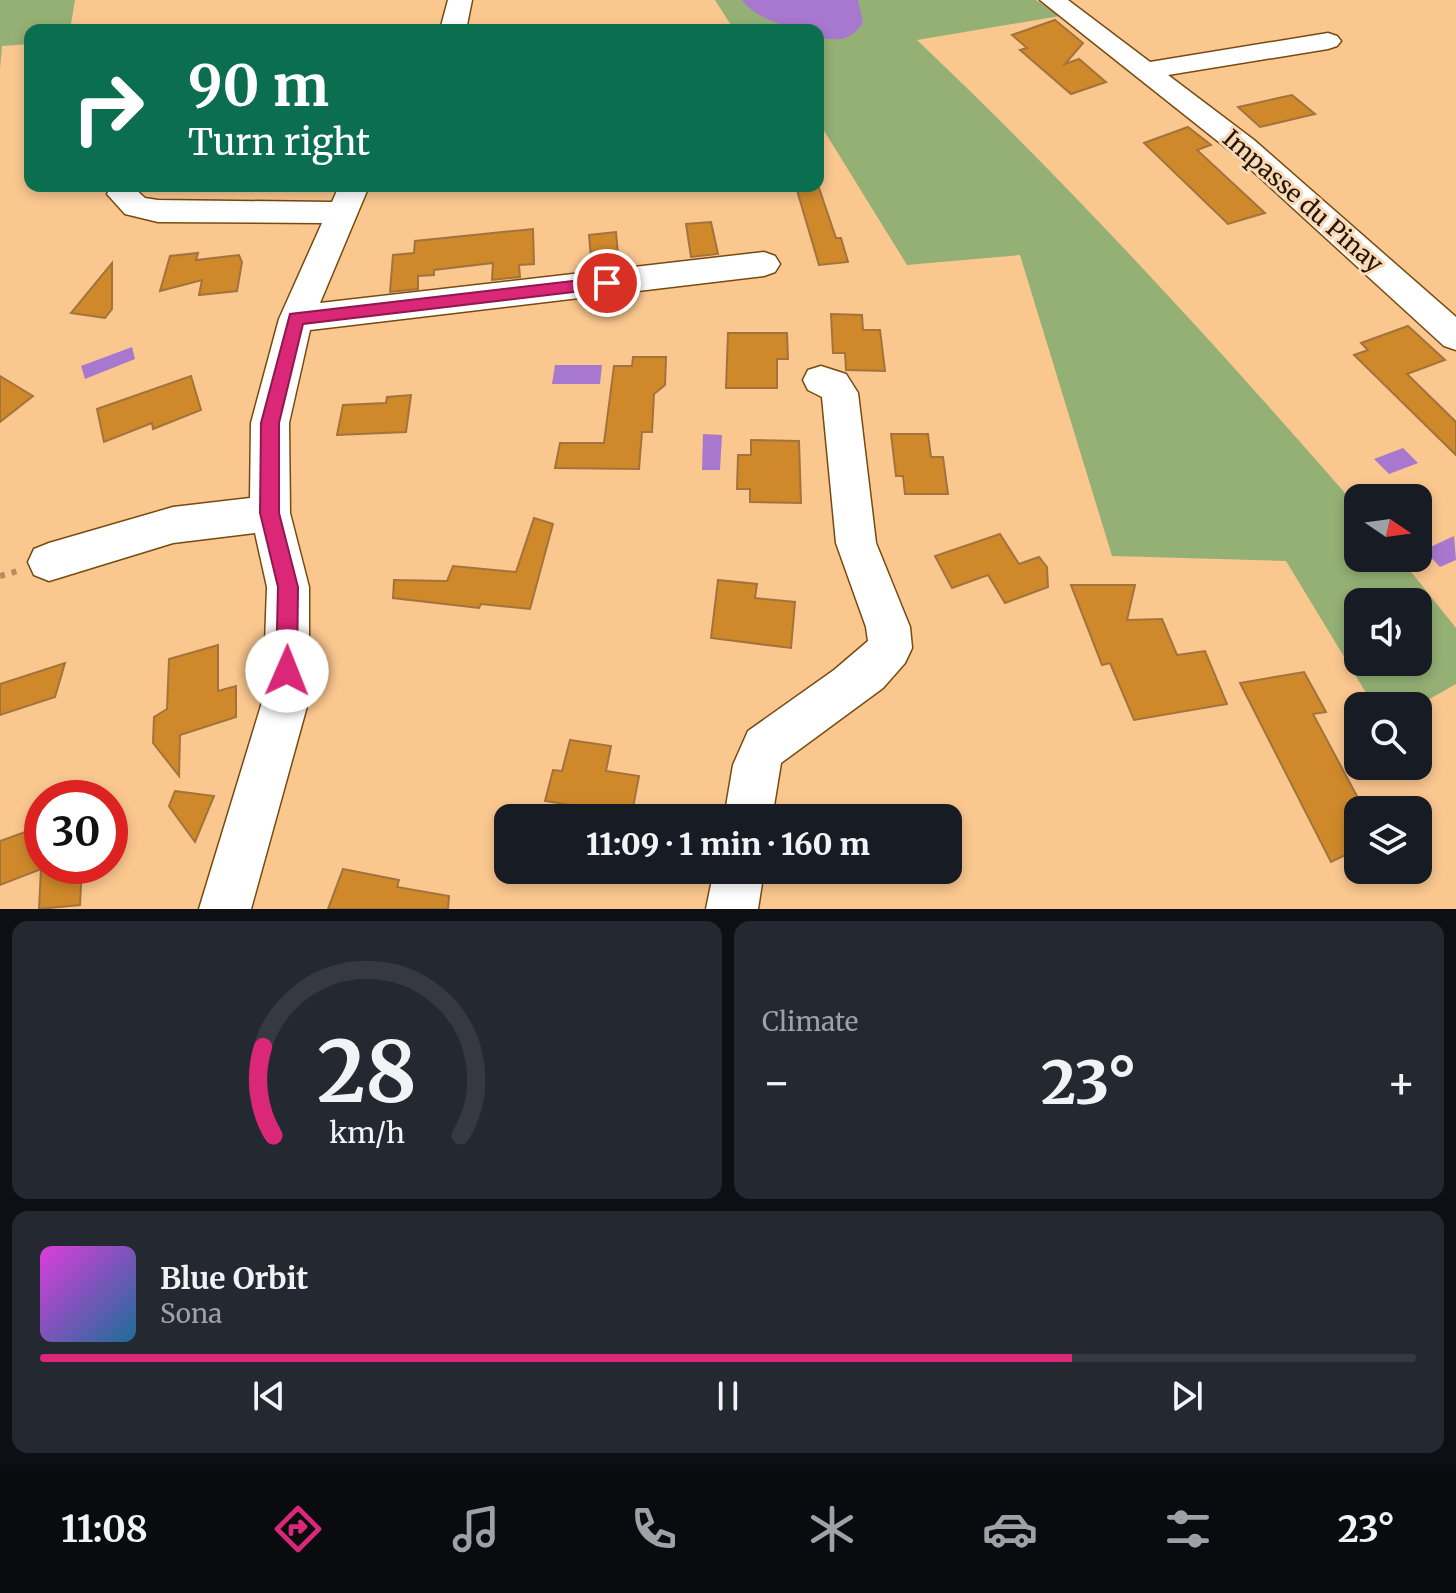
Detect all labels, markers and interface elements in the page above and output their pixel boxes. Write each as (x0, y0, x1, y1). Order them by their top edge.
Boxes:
text: 90 m (188, 51, 329, 121)
icon: right (56, 56, 160, 160)
text: Turn right (188, 120, 370, 165)
street label: Impasse du Pinay (1216, 123, 1390, 279)
pin (573, 249, 641, 317)
icon: arrive (585, 261, 629, 305)
north arrow (1344, 484, 1432, 572)
map controls (1344, 484, 1432, 884)
button: sound (1344, 588, 1432, 676)
position arrow (245, 629, 329, 713)
button: search (1344, 692, 1432, 780)
speed limit sign: 30 (24, 780, 128, 884)
button: layers (1344, 796, 1432, 884)
text: 11:09 · 1 min · 160 m (586, 825, 870, 863)
text: Climate (762, 1005, 858, 1038)
text: 28 (317, 1020, 417, 1125)
text: 23° (1041, 1045, 1137, 1120)
text: − (762, 1055, 791, 1110)
text: + (1387, 1055, 1416, 1110)
text: km/h (329, 1115, 405, 1151)
text: Blue Orbit (160, 1259, 308, 1297)
text: Sona (160, 1297, 222, 1330)
icon: previous (247, 1374, 291, 1418)
icon: pause (706, 1374, 750, 1418)
icon: next (1165, 1374, 1209, 1418)
icon: directions (270, 1501, 326, 1557)
icon: music (448, 1501, 504, 1557)
icon: phone (626, 1501, 682, 1557)
icon: climate (804, 1501, 860, 1557)
icon: car (982, 1501, 1038, 1557)
icon: filters (1160, 1501, 1216, 1557)
text: 11:08 (61, 1507, 148, 1552)
text: 23° (1338, 1507, 1395, 1552)

